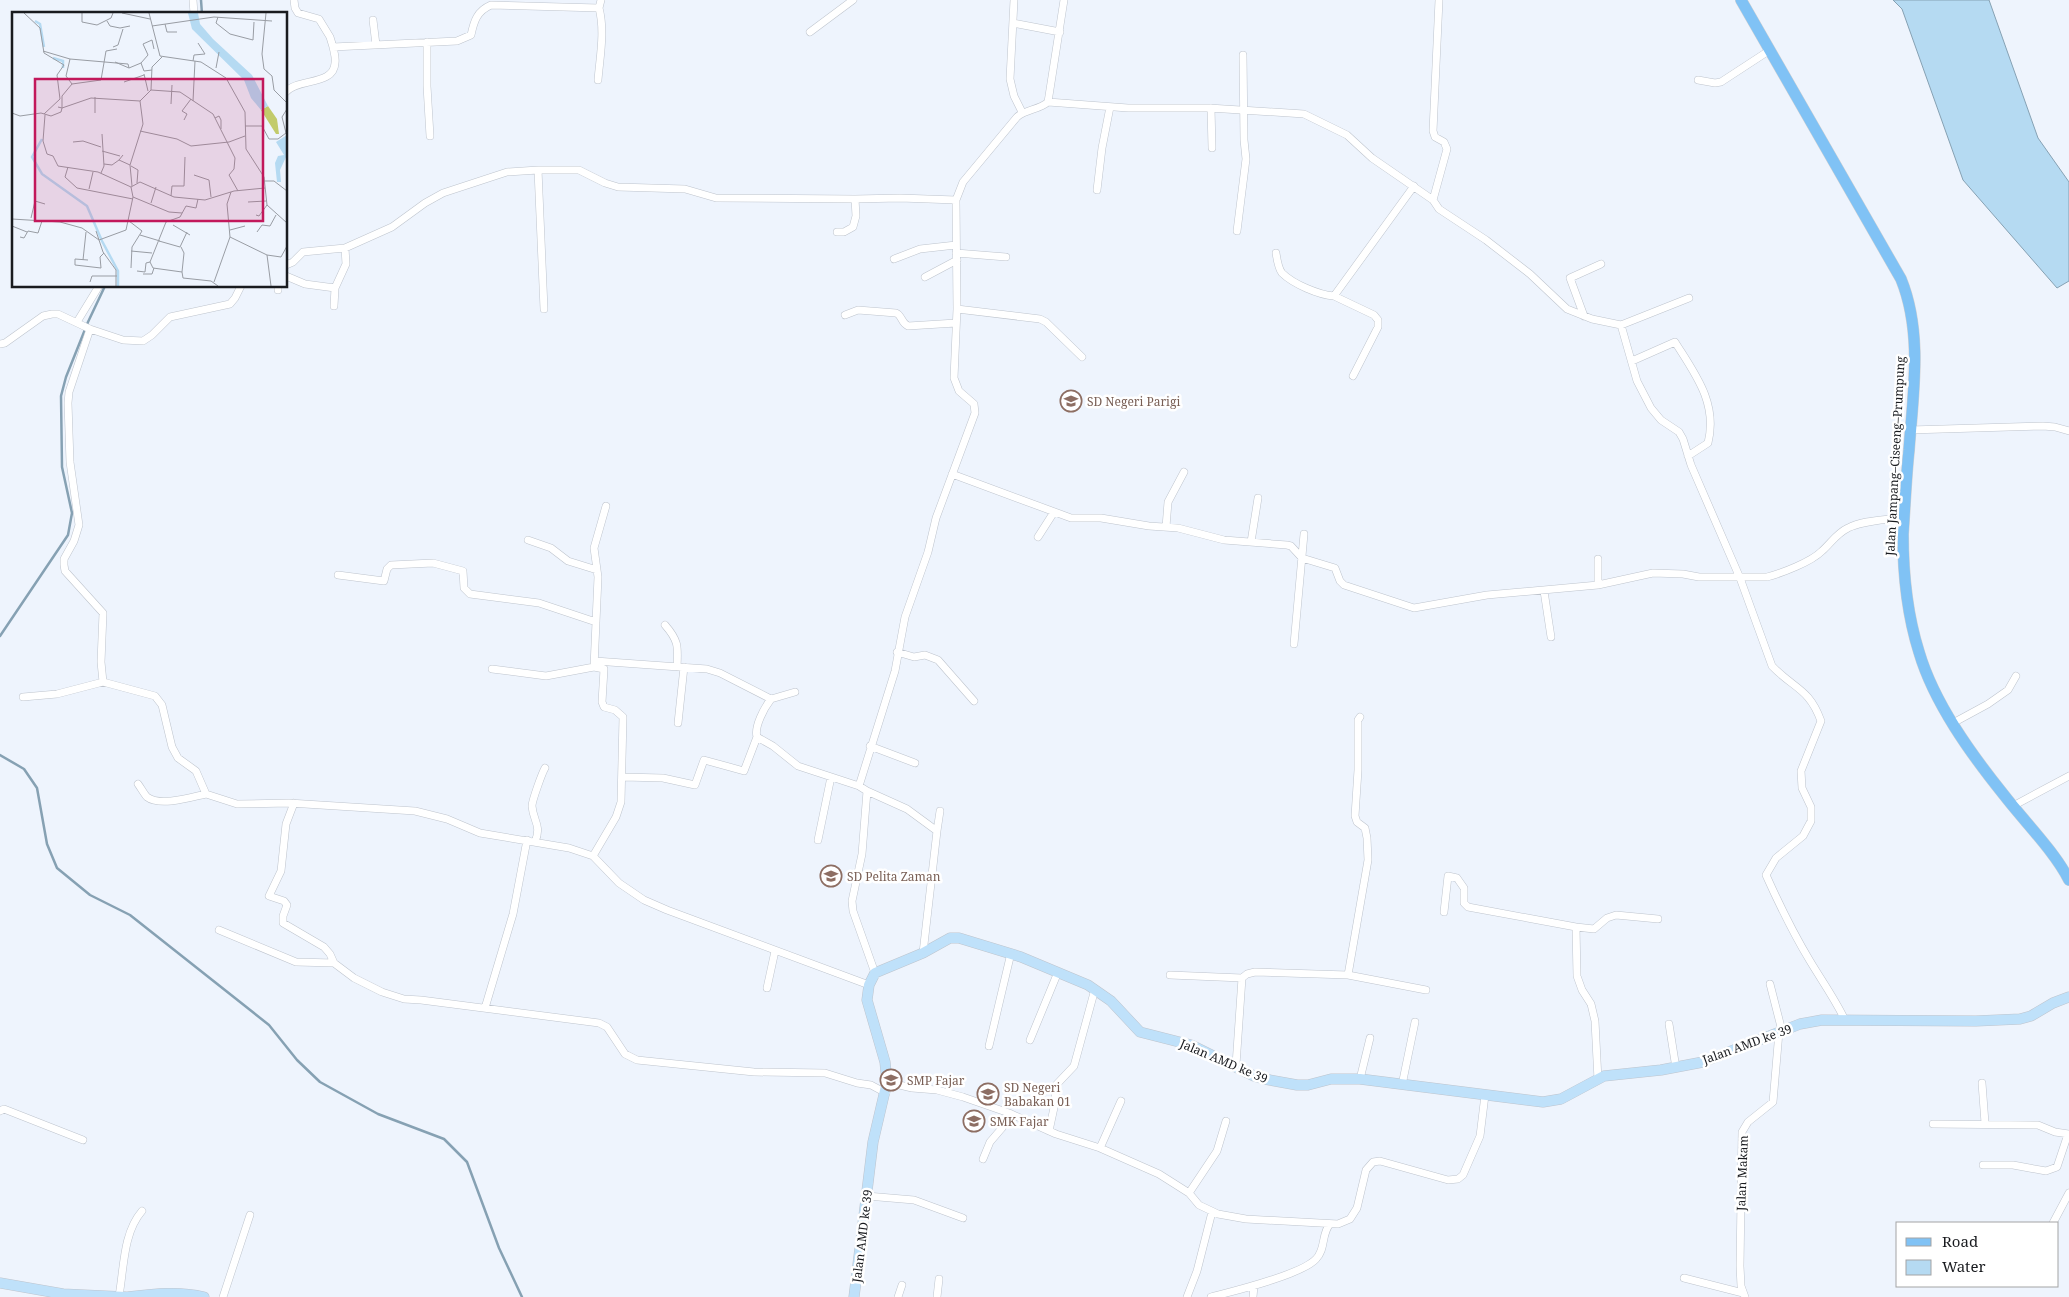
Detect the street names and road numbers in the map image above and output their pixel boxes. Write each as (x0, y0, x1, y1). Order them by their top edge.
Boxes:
street label: Jalan Jampang–Ciseeng–Prumpung (1881, 355, 1909, 557)
street label: Jalan AMD ke 39 (1699, 1020, 1794, 1068)
street label: Jalan AMD ke 39 (1177, 1034, 1270, 1087)
street label: Jalan Makam (1732, 1135, 1752, 1212)
street label: Jalan AMD ke 39 (848, 1188, 876, 1285)

